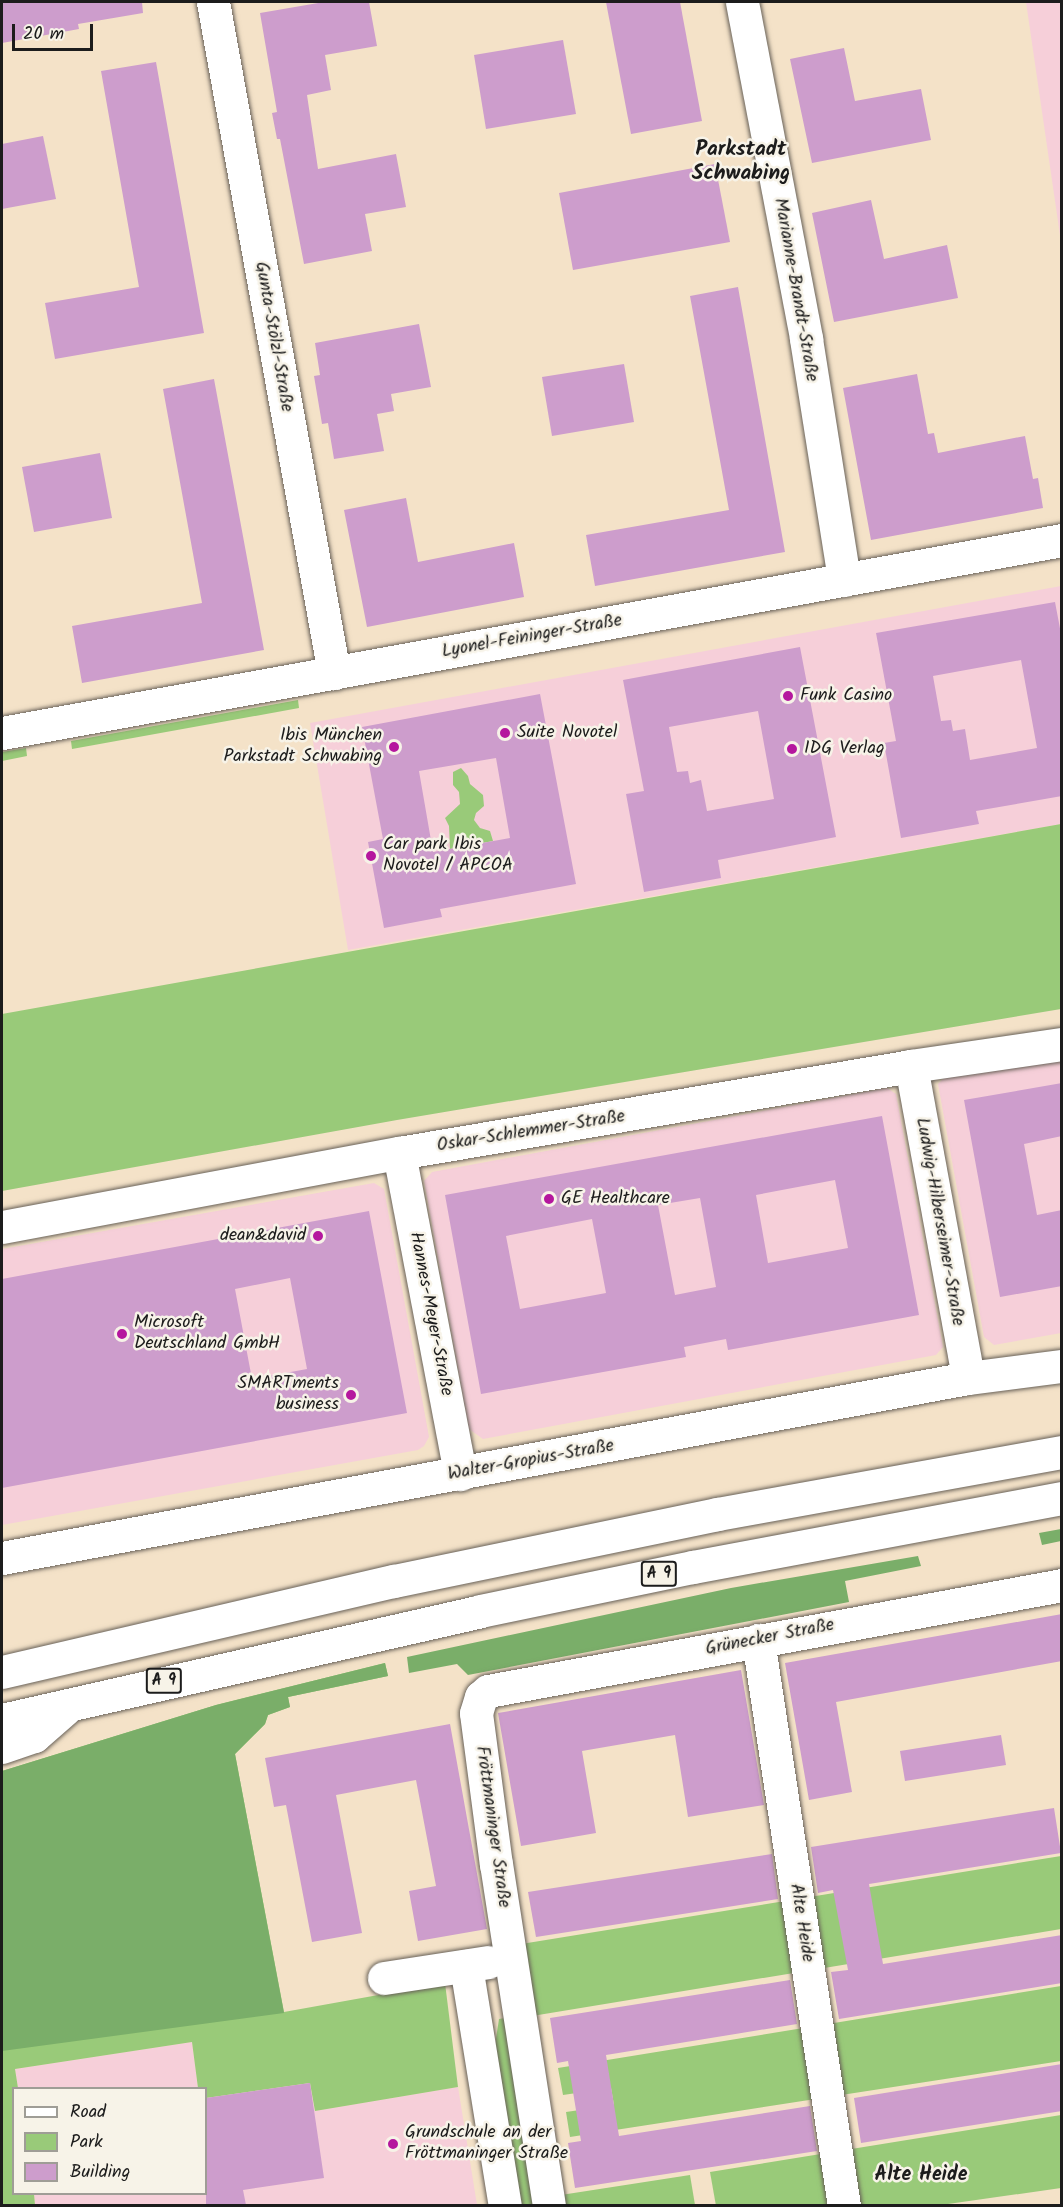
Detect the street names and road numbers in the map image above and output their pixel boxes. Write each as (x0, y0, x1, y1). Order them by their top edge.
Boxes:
street label: Marianne-Brandt-Straße (768, 196, 822, 384)
street label: Gunta-Stölzl-Straße (249, 260, 297, 414)
street label: Lyonel-Feininger-Straße (440, 611, 624, 663)
street label: Oskar-Schlemmer-Straße (435, 1106, 627, 1158)
street label: Ludwig-Hilberseimer-Straße (910, 1116, 968, 1328)
street label: Hannes-Meyer-Straße (404, 1230, 456, 1398)
street label: Walter-Gropius-Straße (446, 1436, 616, 1486)
road number: A 9 (640, 1561, 678, 1587)
street label: Grünecker Straße (704, 1615, 836, 1661)
road number: A 9 (144, 1668, 184, 1694)
street label: Fröttmaninger Straße (470, 1745, 514, 1909)
street label: Alte Heide (784, 1882, 818, 1964)

